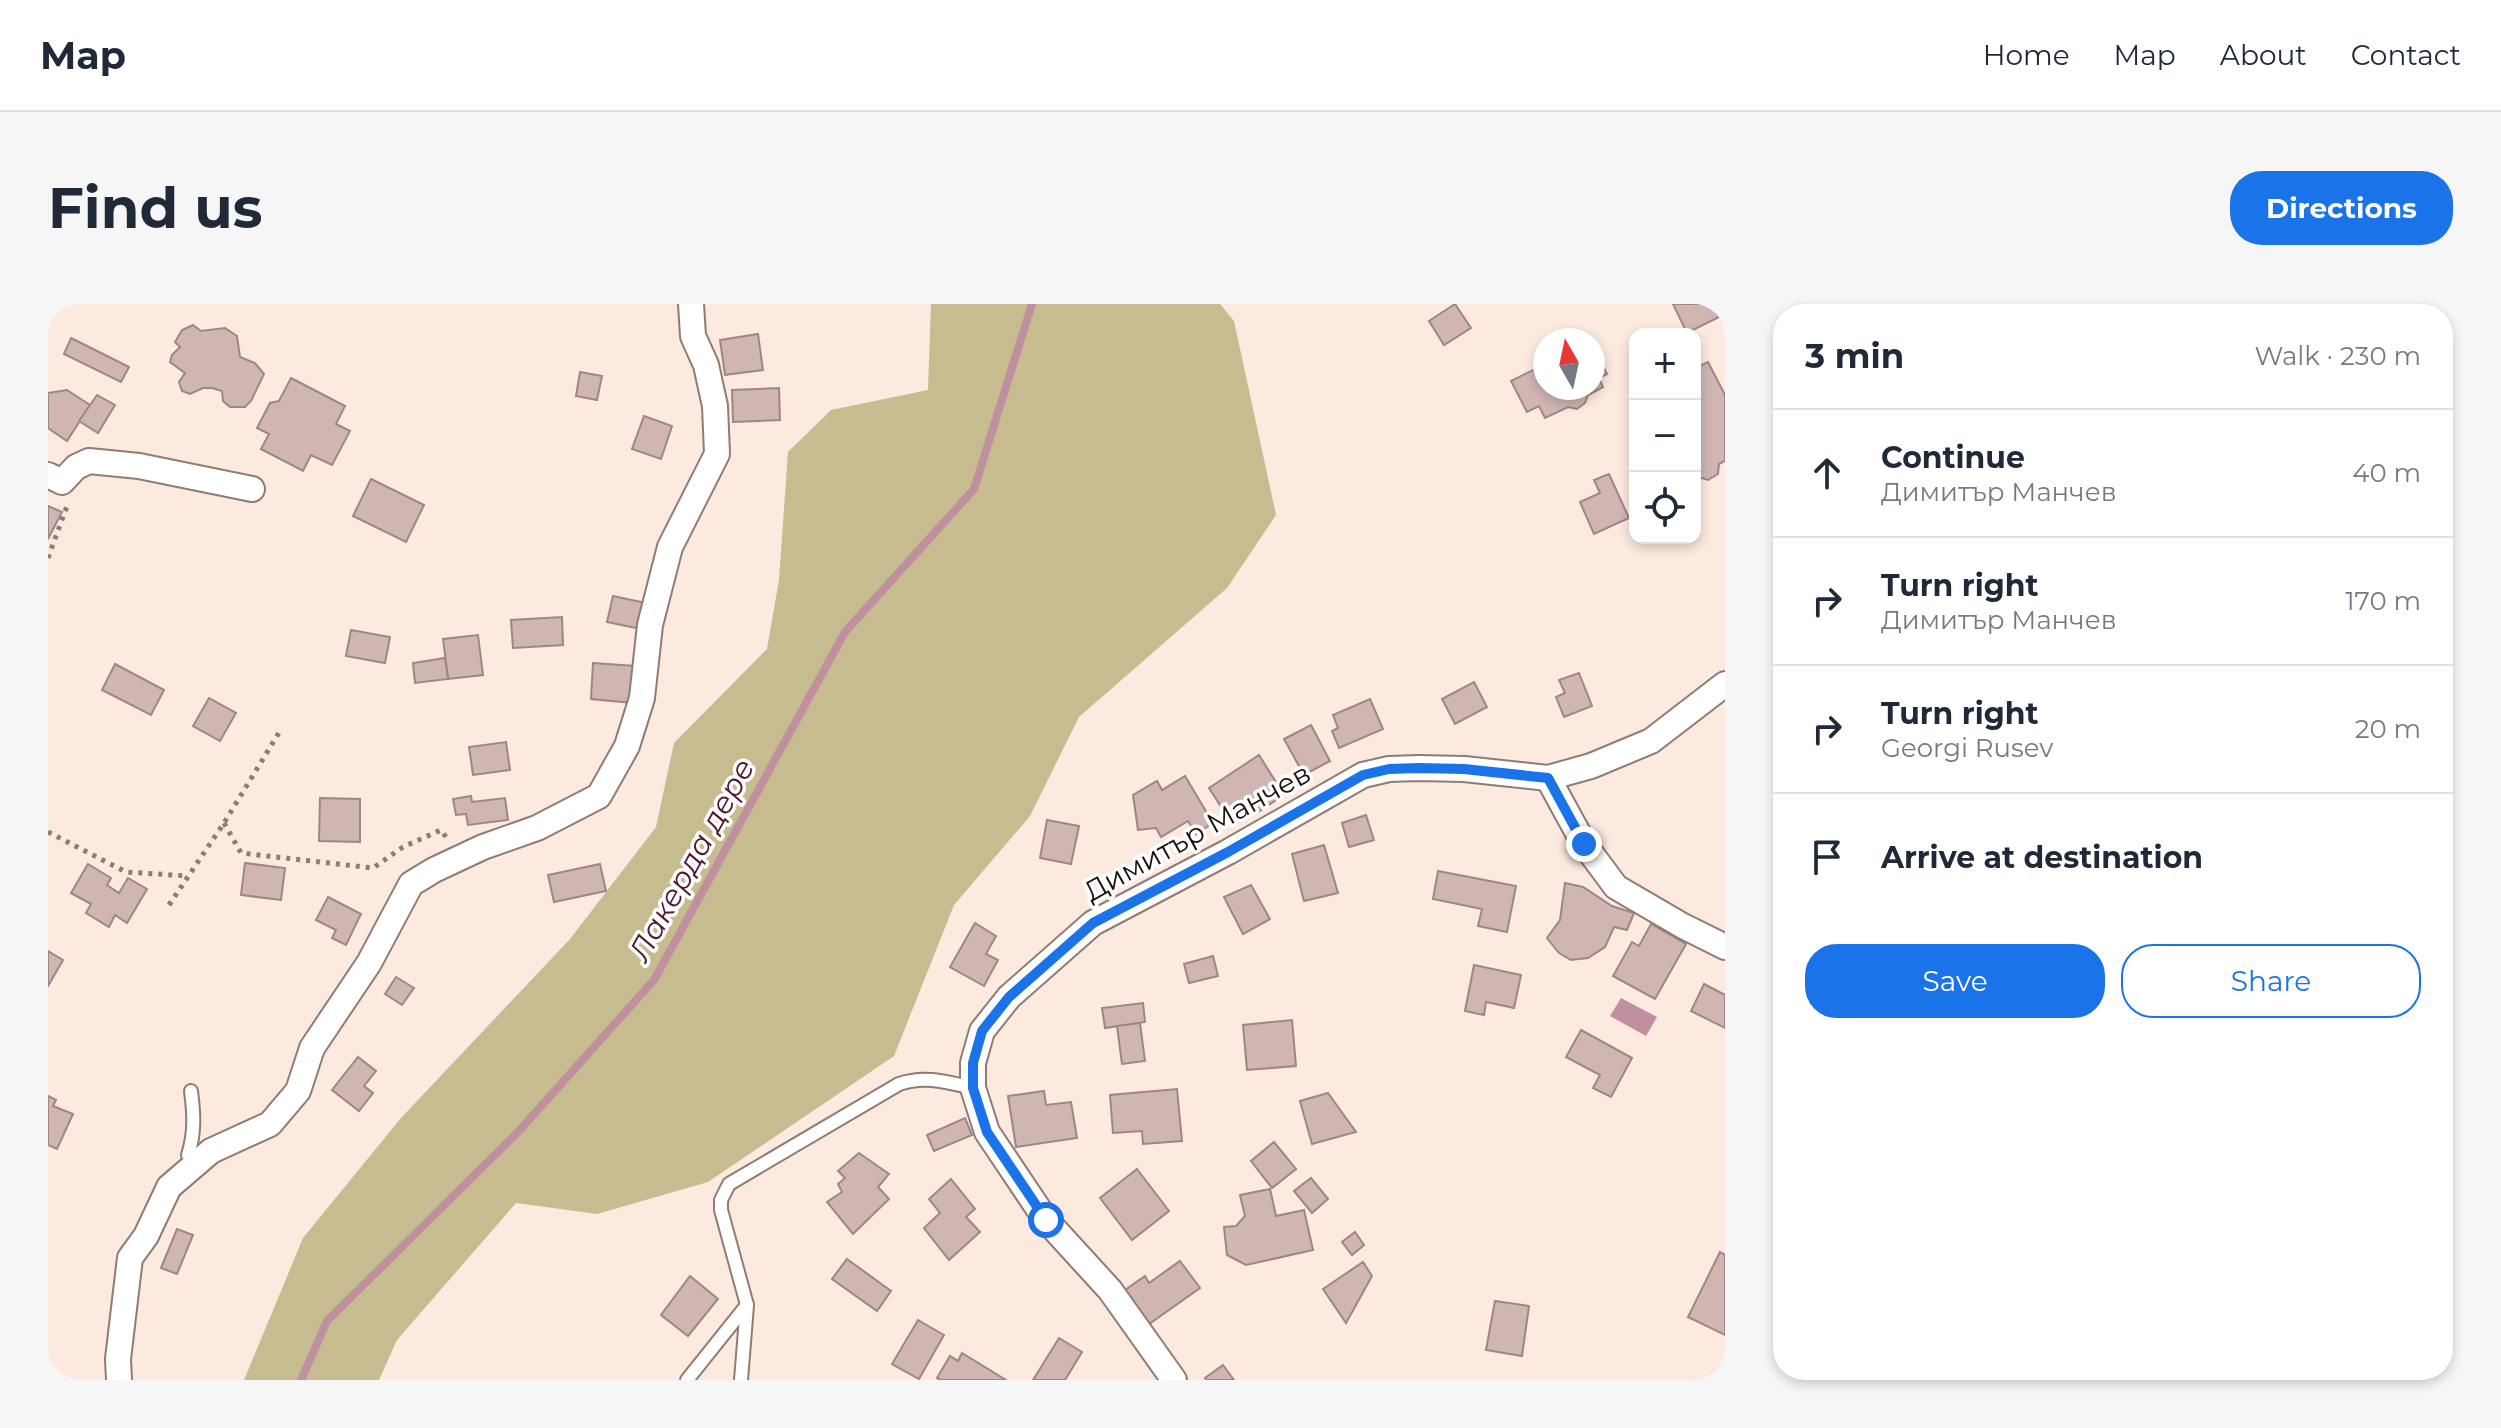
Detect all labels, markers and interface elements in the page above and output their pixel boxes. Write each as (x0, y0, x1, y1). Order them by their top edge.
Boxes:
text: Map (40, 32, 126, 79)
text: Home (1983, 38, 2070, 72)
text: Map (2114, 38, 2176, 72)
text: About (2220, 38, 2307, 72)
text: Contact (2351, 38, 2461, 72)
button: Directions (2230, 171, 2453, 245)
text: Find us (48, 174, 262, 242)
north arrow (1533, 328, 1605, 400)
map controls (1629, 328, 1701, 544)
button: + (1629, 328, 1701, 400)
text: 3 min (1805, 335, 1904, 377)
text: Walk · 230 m (2254, 340, 2421, 372)
button: − (1629, 400, 1701, 472)
text: Continue (1881, 439, 2025, 476)
icon: ahead (1805, 451, 1849, 495)
text: 40 m (2352, 457, 2421, 489)
button: locate (1629, 472, 1701, 544)
text: Димитър Манчев (1881, 476, 2117, 508)
text: Turn right (1881, 567, 2038, 604)
icon: right (1805, 579, 1849, 623)
text: 170 m (2345, 585, 2421, 617)
text: Димитър Манчев (1881, 604, 2117, 636)
text: Turn right (1881, 695, 2038, 732)
icon: right (1805, 707, 1849, 751)
text: 20 m (2355, 713, 2421, 745)
text: Georgi Rusev (1881, 732, 2053, 764)
water label: Лакерда дере (620, 752, 762, 969)
street label: Димитър Манчев (1078, 756, 1316, 908)
route end (1566, 826, 1602, 862)
icon: arrive (1805, 835, 1849, 879)
text: Arrive at destination (1881, 839, 2203, 876)
button: Save (1805, 944, 2105, 1018)
button: Share (2121, 944, 2421, 1018)
route start (1028, 1202, 1064, 1238)

